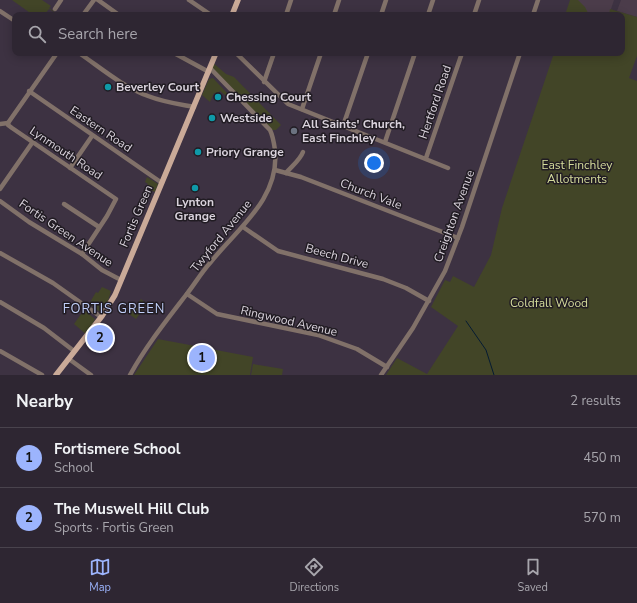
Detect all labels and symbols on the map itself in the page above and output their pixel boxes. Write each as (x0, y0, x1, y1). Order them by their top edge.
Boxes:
street label: Hertford Road (415, 63, 455, 141)
place label: Beverley Court (116, 79, 199, 95)
marker: Beverley Court (103, 82, 113, 92)
place label: Chessing Court (226, 89, 312, 105)
marker: Chessing Court (213, 92, 223, 102)
street label: Eastern Road (67, 102, 135, 156)
place label: Westside (220, 110, 273, 126)
marker: Westside (207, 113, 217, 123)
place label: All Saints' Church, East Finchley (302, 116, 405, 146)
street label: Lynmouth Road (26, 123, 106, 183)
marker: All Saints' Church, East Finchley (289, 126, 299, 136)
place label: Priory Grange (206, 144, 284, 160)
marker: Priory Grange (193, 147, 203, 157)
your location (364, 153, 384, 173)
park label: East Finchley Allotments (542, 157, 613, 187)
street label: Creighton Avenue (430, 168, 478, 264)
street label: Church Vale (338, 175, 404, 213)
street label: Fortis Green (116, 182, 156, 250)
marker: Lynton Grange (190, 183, 200, 193)
place label: Lynton Grange (175, 194, 216, 224)
street label: Fortis Green Avenue (16, 196, 116, 270)
street label: Twyford Avenue (187, 197, 255, 275)
street label: Beech Drive (304, 240, 370, 272)
park label: Coldfall Wood (510, 295, 588, 311)
district label: FORTIS GREEN (63, 300, 165, 318)
street label: Ringwood Avenue (239, 302, 339, 340)
pin: 2 (87, 323, 113, 353)
pin: 1 (189, 343, 215, 373)

